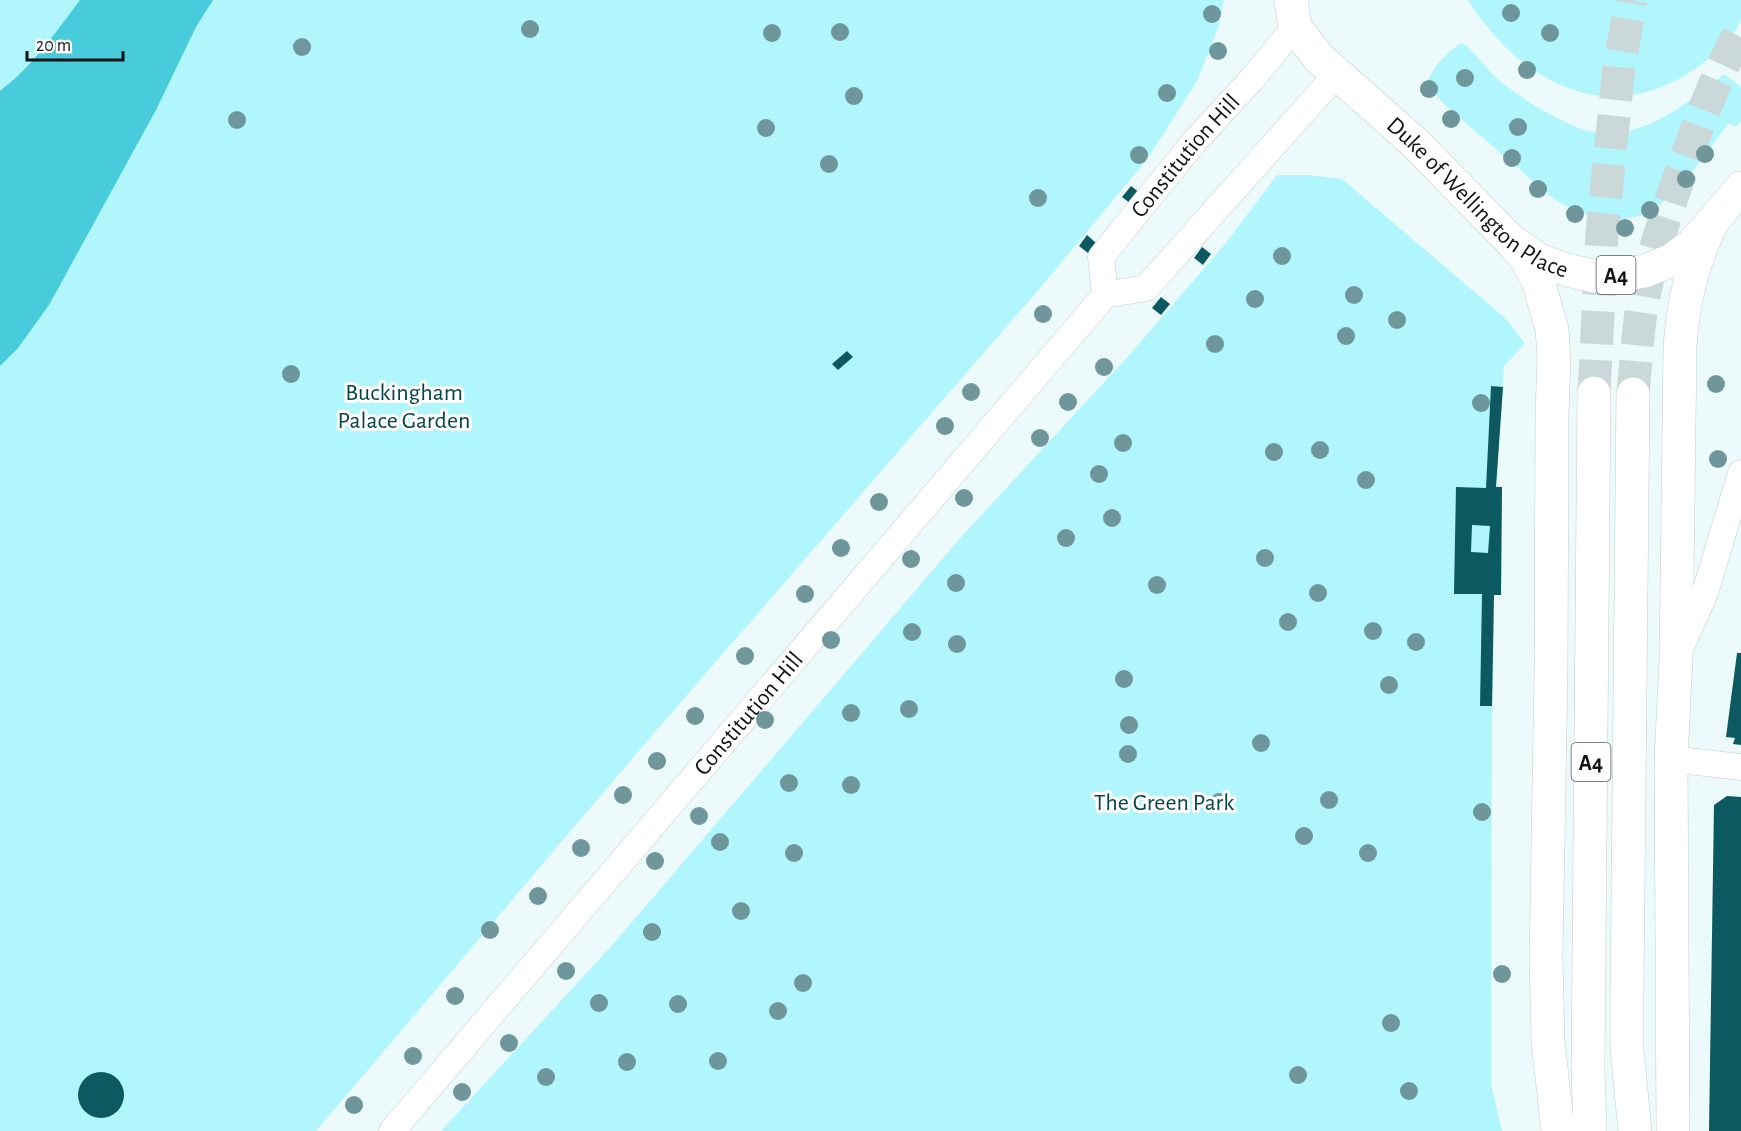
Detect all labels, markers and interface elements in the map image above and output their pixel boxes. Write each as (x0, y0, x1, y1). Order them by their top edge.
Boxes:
scale bar (27, 24, 123, 62)
text: 20 m (36, 37, 71, 55)
street label: Constitution Hill (1127, 90, 1245, 222)
street label: Duke of Wellington Place (1382, 113, 1571, 282)
road number: A4 (1596, 256, 1636, 294)
park label: Buckingham Palace Garden (338, 381, 470, 433)
street label: Constitution Hill (690, 648, 808, 780)
road number: A4 (1572, 743, 1610, 781)
park label: The Green Park (1094, 791, 1234, 815)

